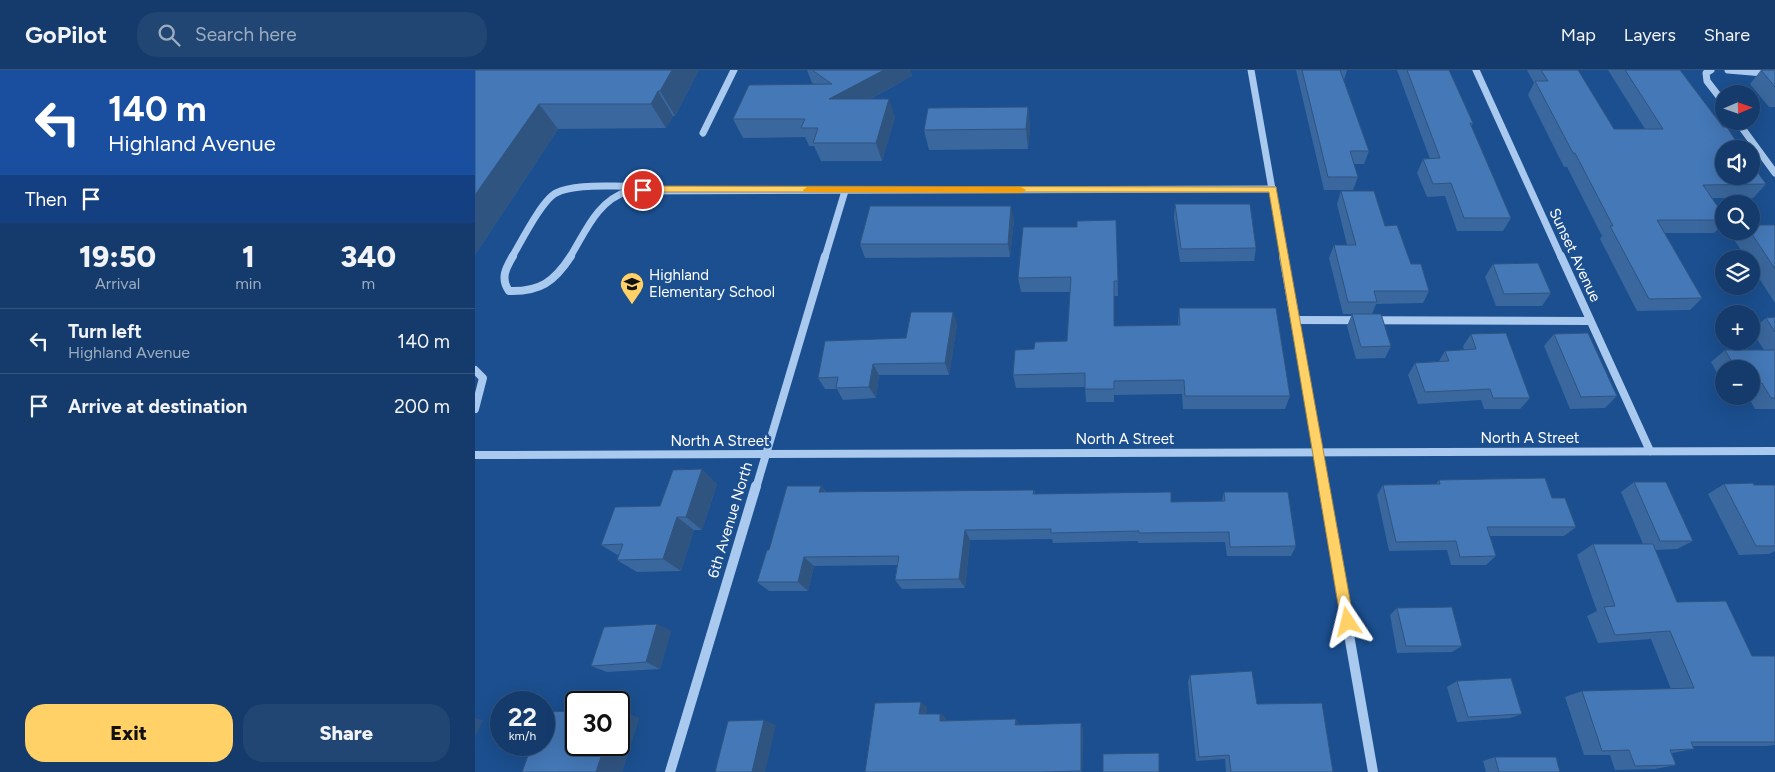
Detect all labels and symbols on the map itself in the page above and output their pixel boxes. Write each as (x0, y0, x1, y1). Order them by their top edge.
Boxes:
north arrow (1715, 85, 1760, 130)
pin (622, 169, 664, 211)
street label: Sunset Avenue (1545, 205, 1605, 305)
place label: Highland Elementary School (649, 266, 775, 301)
school or university icon: Highland Elementary School (619, 271, 645, 305)
street label: North A Street (1481, 429, 1580, 447)
street label: North A Street (1076, 430, 1175, 448)
street label: North A Street (671, 432, 770, 450)
street label: 6th Avenue North (704, 460, 756, 580)
position arrow (1321, 595, 1373, 647)
speed limit sign: 30 (565, 691, 630, 756)

